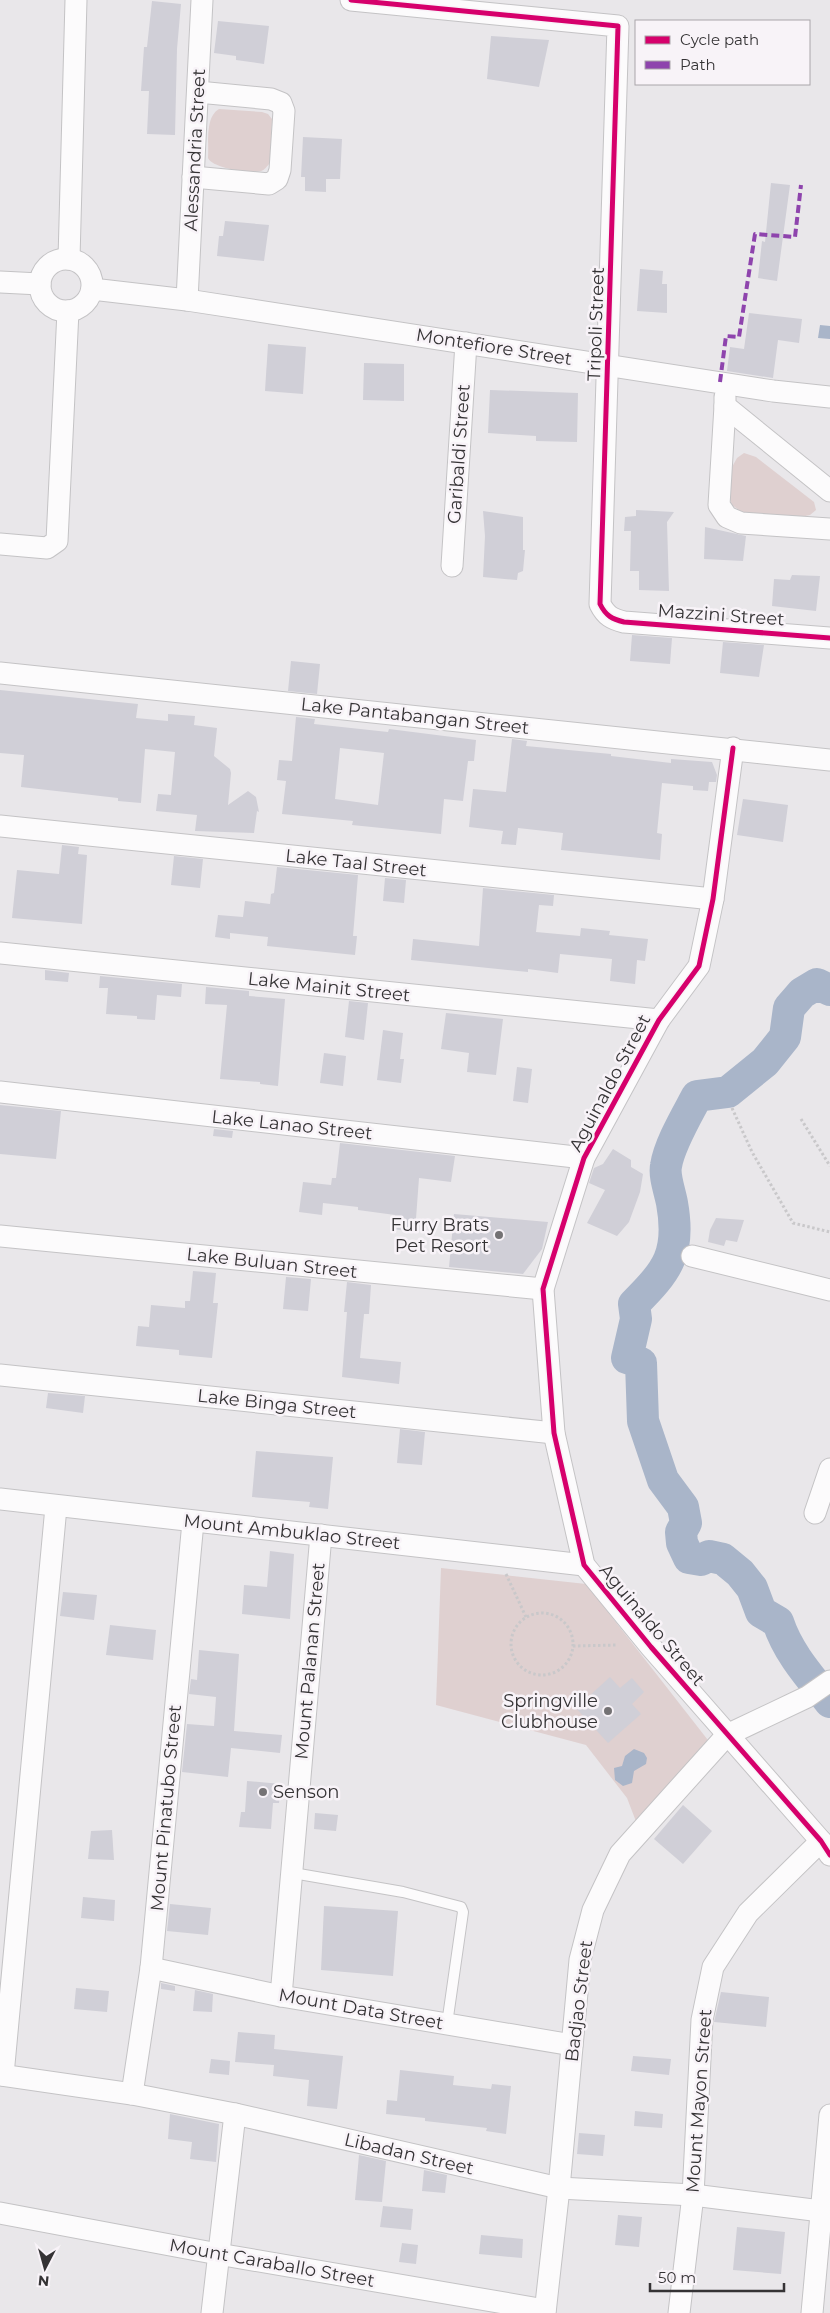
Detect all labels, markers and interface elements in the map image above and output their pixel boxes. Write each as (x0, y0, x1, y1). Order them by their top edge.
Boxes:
legend (635, 20, 810, 85)
text: Cycle path (680, 30, 759, 49)
text: Path (680, 55, 716, 74)
street label: Alessandria Street (180, 68, 210, 232)
street label: Tripoli Street (583, 266, 609, 382)
street label: Montefiore Street (414, 324, 574, 370)
street label: Garibaldi Street (443, 383, 475, 525)
street label: Mazzini Street (657, 600, 785, 630)
street label: Lake Pantabangan Street (300, 693, 530, 739)
street label: Lake Taal Street (284, 845, 428, 881)
street label: Lake Mainit Street (247, 968, 411, 1006)
street label: Aguinaldo Street (565, 1011, 655, 1155)
street label: Lake Lanao Street (210, 1106, 374, 1144)
place label: Furry Brats Pet Resort (390, 1214, 489, 1257)
marker: Furry Brats Pet Resort (493, 1229, 505, 1241)
street label: Lake Buluan Street (185, 1243, 359, 1283)
street label: Lake Binga Street (196, 1385, 358, 1423)
street label: Mount Ambuklao Street (183, 1510, 401, 1554)
street label: Aguinaldo Street (595, 1560, 709, 1690)
street label: Mount Palanan Street (290, 1562, 330, 1760)
place label: Springville Clubhouse (501, 1690, 598, 1733)
street label: Mount Pinatubo Street (146, 1704, 186, 1912)
marker: Springville Clubhouse (602, 1705, 614, 1717)
place label: Senson (273, 1781, 339, 1803)
marker: Senson (257, 1786, 269, 1798)
street label: Badjao Street (561, 1939, 597, 2063)
street label: Mount Data Street (277, 1984, 445, 2034)
street label: Mount Mayon Street (682, 2008, 716, 2194)
street label: Libadan Street (342, 2128, 476, 2180)
street label: Mount Caraballo Street (168, 2234, 376, 2292)
north arrow (20, 2243, 70, 2293)
scale bar (650, 2260, 784, 2292)
text: 50 m (658, 2268, 696, 2287)
text: N (37, 2271, 50, 2290)

